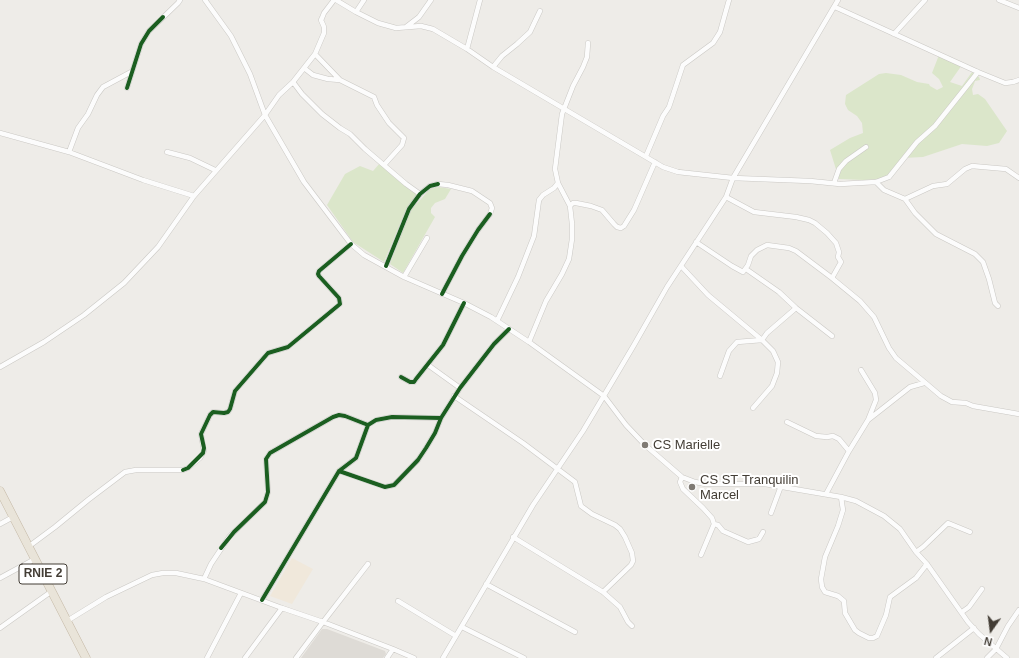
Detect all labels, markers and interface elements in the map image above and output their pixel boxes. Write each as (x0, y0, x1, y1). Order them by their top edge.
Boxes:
place label: CS Marielle (653, 437, 720, 453)
marker: CS Marielle (640, 440, 650, 450)
place label: CS ST Tranquilin Marcel (700, 472, 798, 503)
marker: CS ST Tranquilin Marcel (687, 482, 697, 492)
road number: RNIE 2 (19, 564, 67, 584)
north arrow (971, 610, 1011, 650)
text: N (983, 635, 993, 648)

